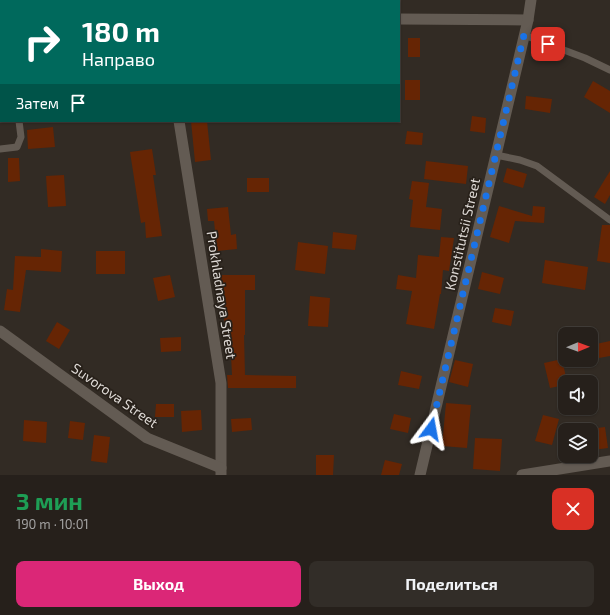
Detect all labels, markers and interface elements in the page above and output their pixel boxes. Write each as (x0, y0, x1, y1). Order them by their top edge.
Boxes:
text: 180 m (82, 14, 160, 48)
icon: right (16, 16, 68, 68)
pin (531, 27, 565, 61)
icon: arrive (537, 33, 559, 55)
text: Направо (82, 48, 155, 70)
icon: arrive (67, 92, 89, 114)
text: Затем (16, 94, 59, 112)
street label: Konstitutsii Street (441, 176, 483, 292)
street label: Prokhladnaya Street (203, 230, 241, 360)
north arrow (558, 327, 598, 367)
map controls (558, 327, 598, 463)
street label: Suvorova Street (69, 359, 161, 431)
button: sound (558, 375, 598, 415)
position arrow (410, 408, 452, 450)
button: layers (558, 423, 598, 463)
text: 3 мин (16, 486, 83, 515)
button: close (552, 488, 594, 530)
text: 190 m · 10:01 (16, 516, 89, 532)
button: Выход (16, 561, 301, 607)
button: Поделиться (309, 561, 594, 607)

